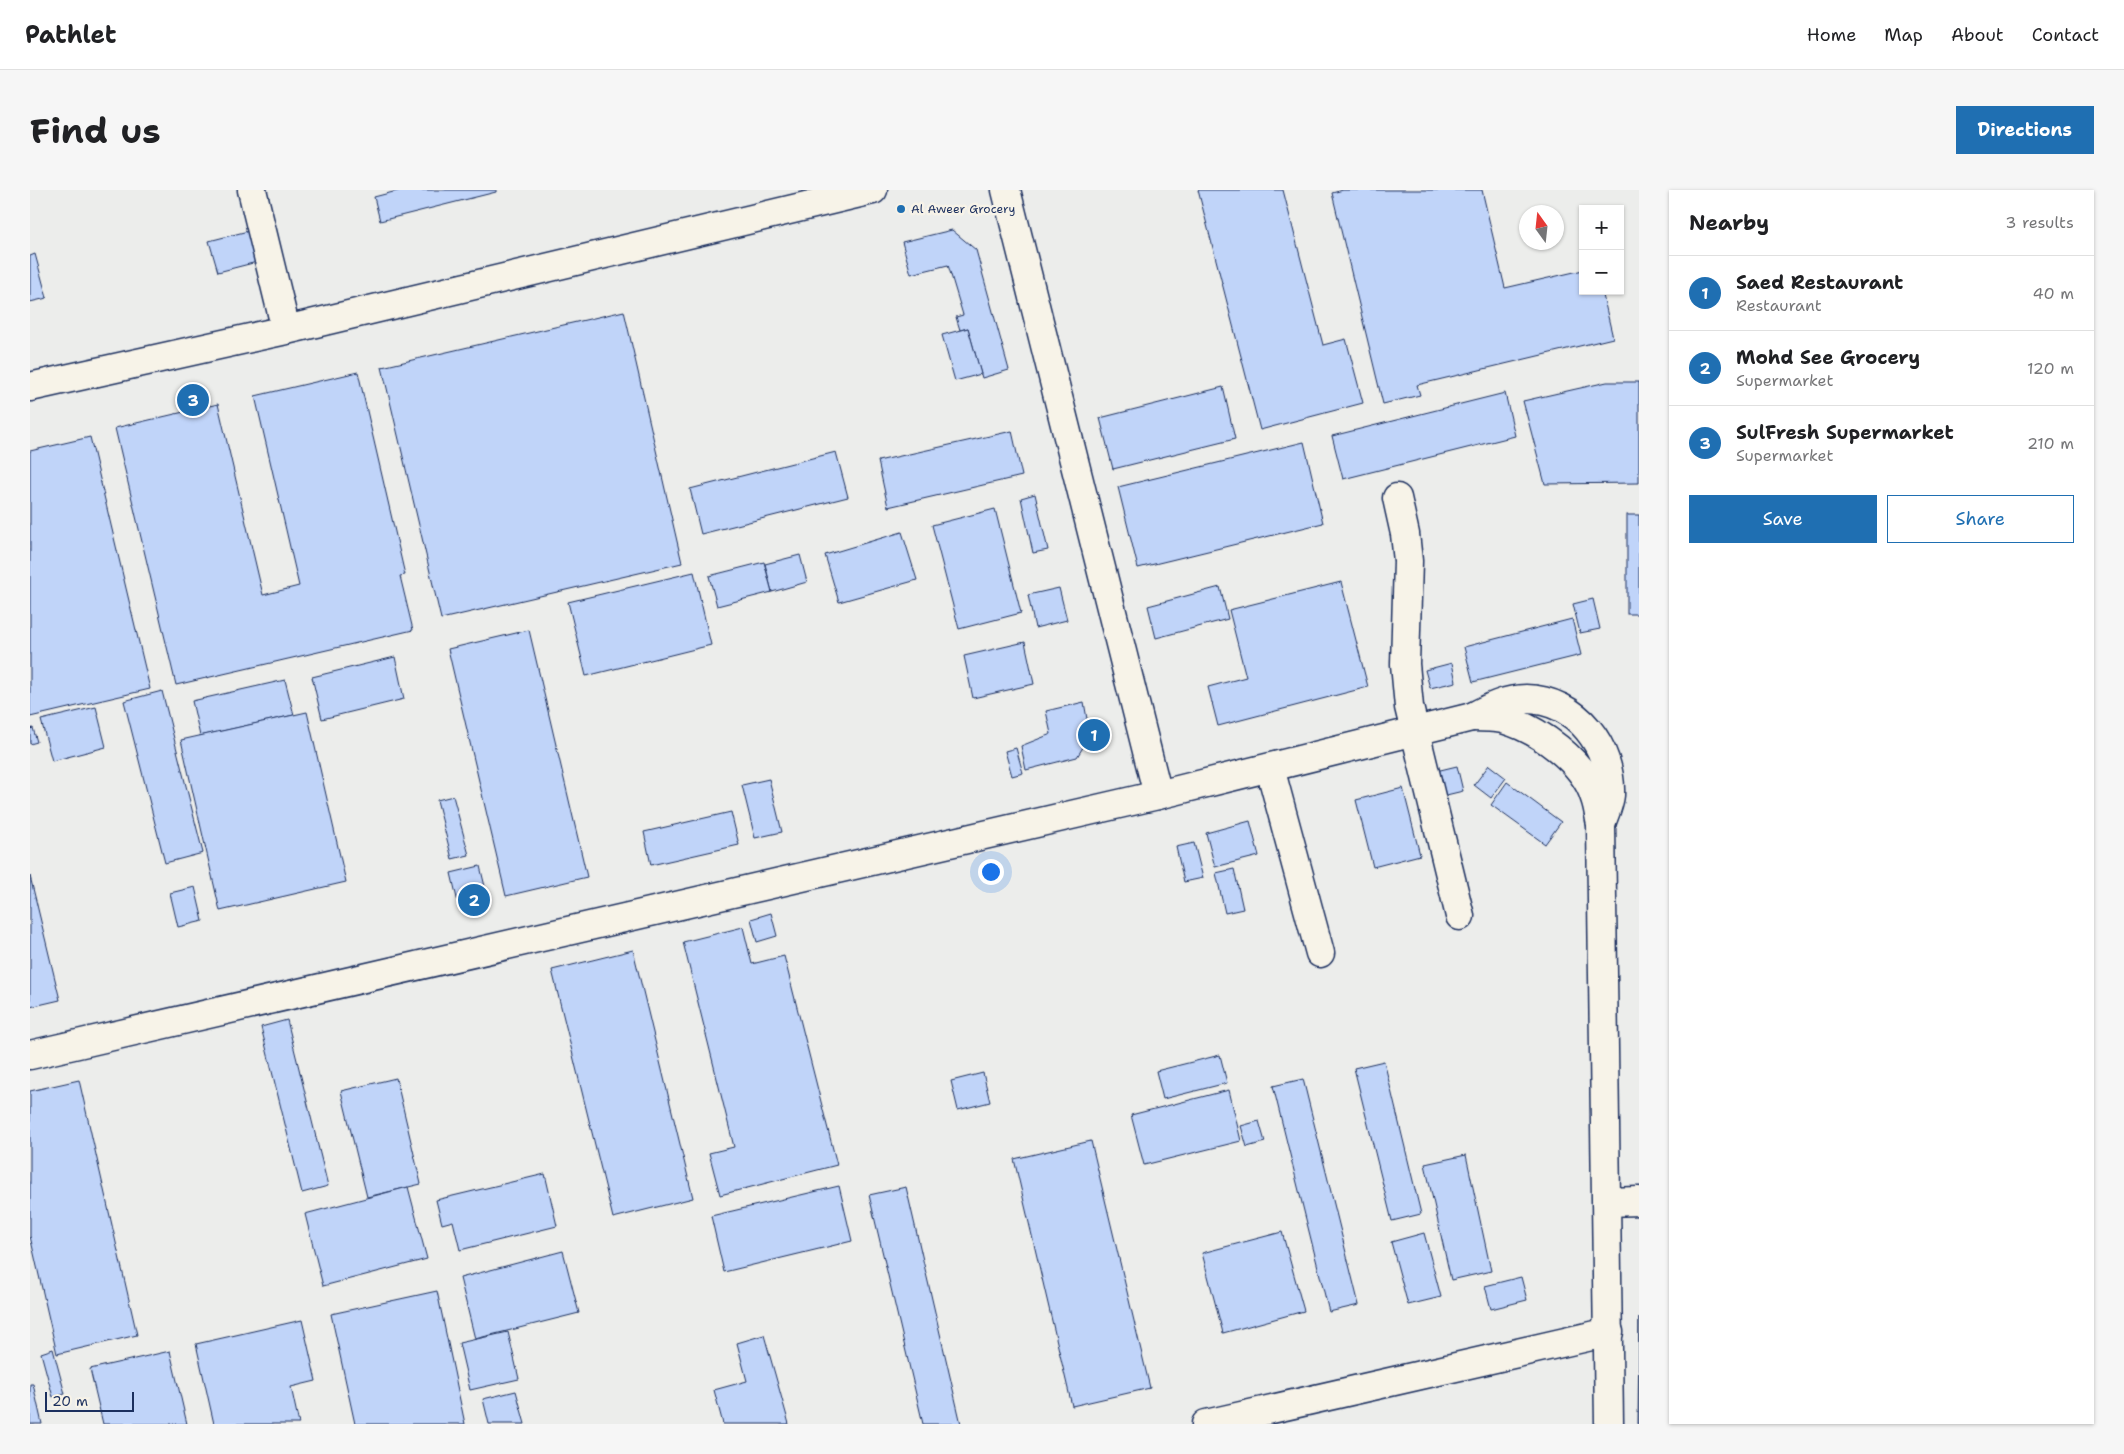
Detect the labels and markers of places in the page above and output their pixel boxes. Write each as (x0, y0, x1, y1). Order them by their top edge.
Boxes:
place label: Al Aweer Grocery (911, 201, 1015, 217)
marker: Al Aweer Grocery (895, 203, 907, 215)
pin: 3 (177, 381, 209, 419)
pin: 1 (1078, 716, 1110, 754)
pin: 2 (458, 881, 490, 919)

